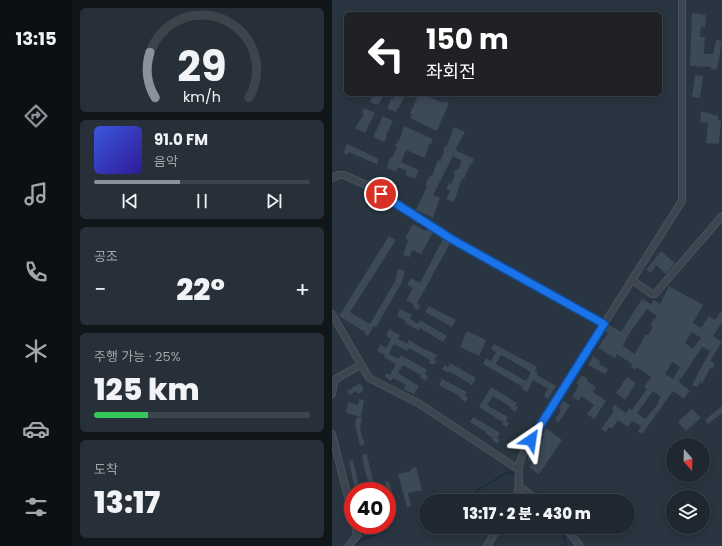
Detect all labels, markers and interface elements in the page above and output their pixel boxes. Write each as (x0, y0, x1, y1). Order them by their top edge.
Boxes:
text: 150 m (426, 20, 509, 59)
text: 13:15 (15, 26, 57, 51)
icon: left (360, 28, 412, 80)
text: 29 (177, 37, 227, 96)
text: 좌회전 (426, 59, 476, 84)
text: km/h (183, 87, 221, 107)
icon: directions (22, 102, 50, 130)
text: 91.0 FM (154, 129, 208, 150)
text: 음악 (154, 152, 178, 171)
pin (364, 177, 398, 211)
icon: music (22, 180, 50, 208)
icon: arrive (370, 183, 392, 205)
icon: previous (119, 190, 141, 212)
icon: pause (191, 190, 213, 212)
icon: next (263, 190, 285, 212)
text: 공조 (94, 247, 118, 266)
icon: phone (22, 258, 50, 286)
text: 22° (176, 268, 225, 311)
text: − (94, 274, 106, 305)
text: + (295, 274, 310, 305)
icon: climate (22, 337, 50, 365)
text: 주행 가능 · 25% (94, 347, 181, 366)
text: 125 km (94, 368, 199, 411)
icon: car (22, 415, 50, 443)
position arrow (510, 419, 552, 461)
north arrow (666, 438, 710, 482)
map controls (666, 438, 710, 534)
text: 도착 (94, 460, 118, 479)
text: 13:17 (94, 481, 160, 524)
speed limit sign: 40 (344, 482, 396, 534)
button: layers (666, 490, 710, 534)
icon: filters (22, 493, 50, 521)
text: 13:17 · 2 분 · 430 m (463, 503, 591, 524)

